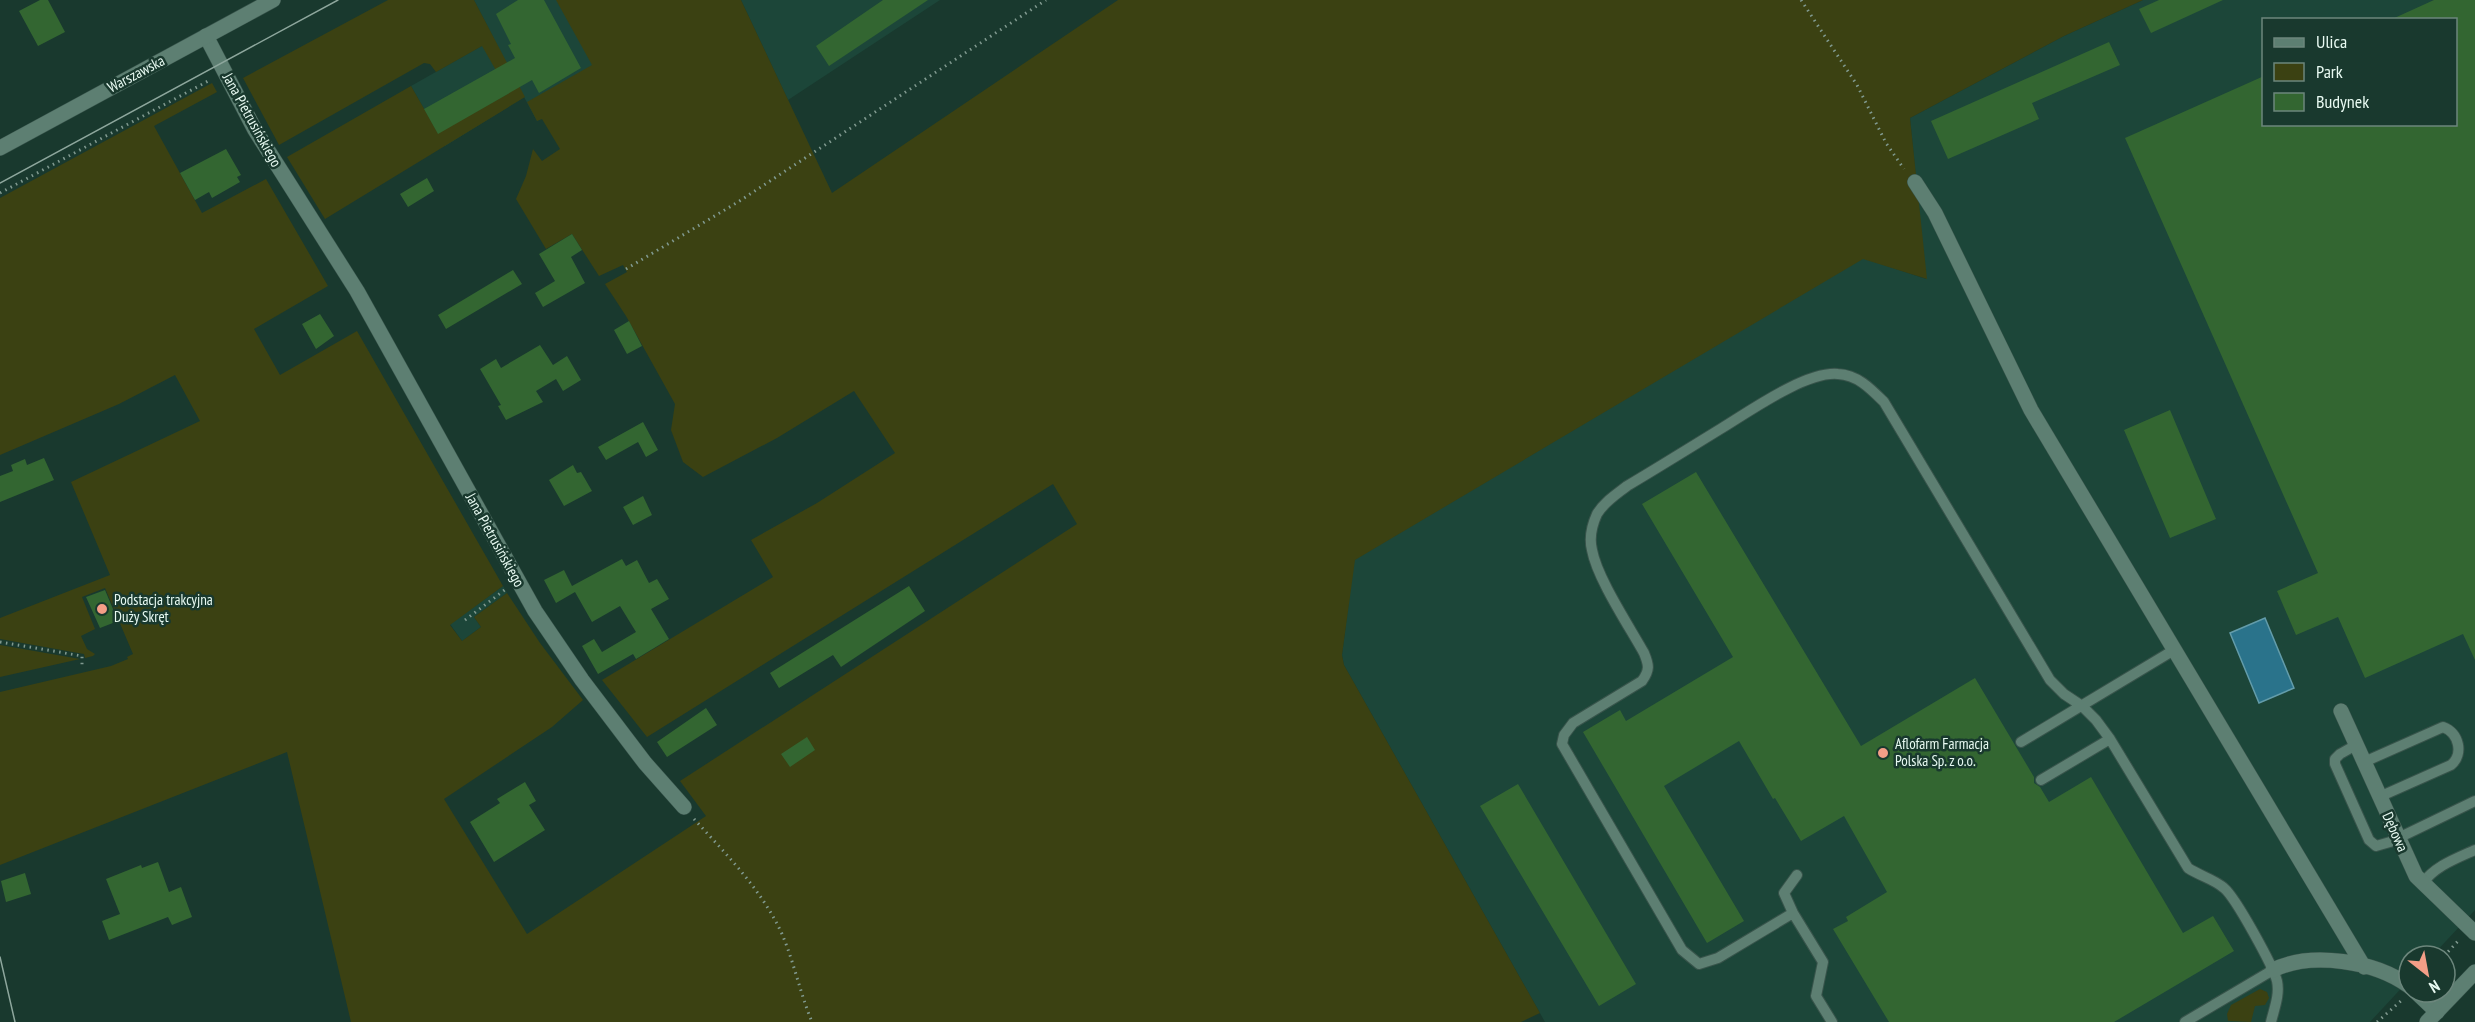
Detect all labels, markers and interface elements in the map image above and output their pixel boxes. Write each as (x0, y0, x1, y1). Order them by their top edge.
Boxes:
legend (2262, 18, 2457, 126)
text: Ulica (2316, 30, 2347, 53)
street label: Warszawska (104, 51, 168, 96)
text: Park (2316, 60, 2343, 83)
street label: Jana Pietrusińskiego (218, 69, 286, 170)
text: Budynek (2316, 90, 2369, 113)
street label: Jana Pietrusińskiego (461, 489, 529, 590)
place label: Podstacja trakcyjna Duży Skręt (114, 590, 213, 626)
marker: Podstacja trakcyjna Duży Skręt (95, 602, 109, 616)
place label: Aflofarm Farmacja Polska Sp. z o.o. (1895, 734, 1989, 770)
marker: Aflofarm Farmacja Polska Sp. z o.o. (1876, 746, 1890, 760)
street label: Dębowa (2378, 809, 2413, 855)
north arrow (2397, 944, 2457, 1004)
text: N (2426, 976, 2444, 998)

